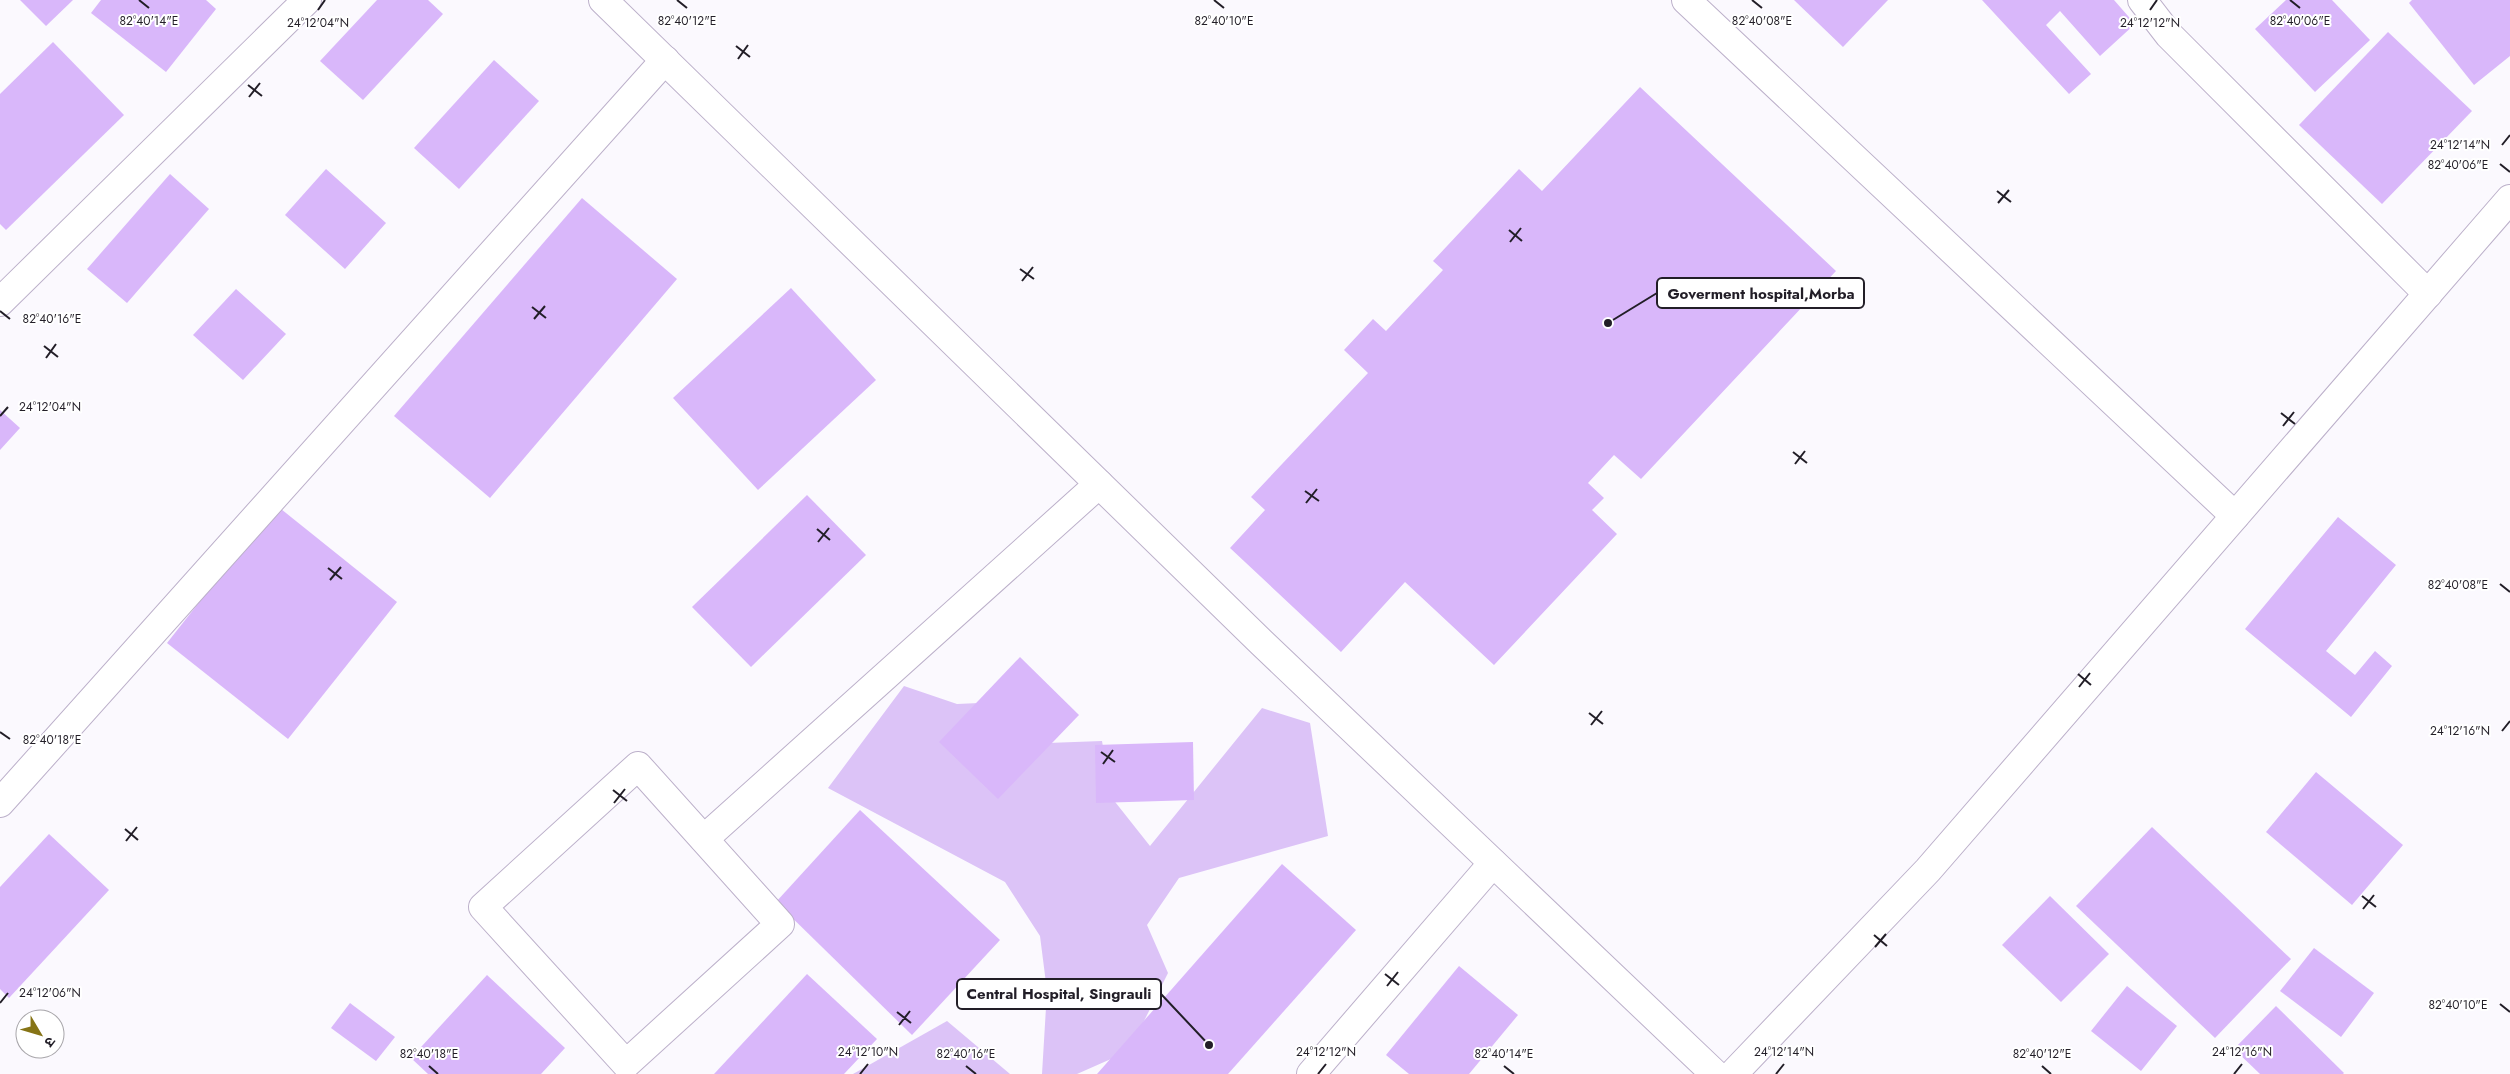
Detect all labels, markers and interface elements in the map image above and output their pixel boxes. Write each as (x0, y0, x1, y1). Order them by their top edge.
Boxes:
text: 82°40'14"E (120, 12, 178, 30)
text: 82°40'12"E (658, 12, 716, 30)
text: 82°40'10"E (1194, 12, 1254, 30)
text: 82°40'08"E (1732, 12, 1792, 30)
text: 82°40'06"E (2270, 12, 2330, 30)
text: 24°12'04"N (287, 14, 349, 32)
text: 24°12'12"N (2120, 14, 2180, 32)
text: 24°12'14"N (2430, 136, 2490, 154)
text: 82°40'06"E (2428, 156, 2488, 174)
callout: Goverment hospital,Morba (1657, 278, 1864, 308)
text: Goverment hospital,Morba (1667, 283, 1855, 305)
text: 82°40'16"E (23, 310, 81, 328)
text: 24°12'04"N (19, 398, 81, 416)
text: 82°40'08"E (2428, 576, 2488, 594)
text: 24°12'16"N (2430, 722, 2490, 740)
text: 82°40'18"E (23, 731, 81, 749)
callout: Central Hospital, Singrauli (957, 979, 1161, 1009)
text: Central Hospital, Singrauli (967, 983, 1151, 1005)
text: 24°12'06"N (19, 984, 81, 1002)
text: 82°40'10"E (2428, 996, 2488, 1014)
north arrow (15, 1009, 65, 1059)
text: उ (39, 1033, 61, 1052)
text: 24°12'10"N (838, 1043, 898, 1061)
text: 24°12'12"N (1296, 1043, 1356, 1061)
text: 24°12'14"N (1754, 1043, 1814, 1061)
text: 24°12'16"N (2212, 1043, 2272, 1061)
text: 82°40'18"E (400, 1045, 458, 1063)
text: 82°40'16"E (937, 1045, 995, 1063)
text: 82°40'14"E (1475, 1045, 1533, 1063)
text: 82°40'12"E (2013, 1045, 2071, 1063)

